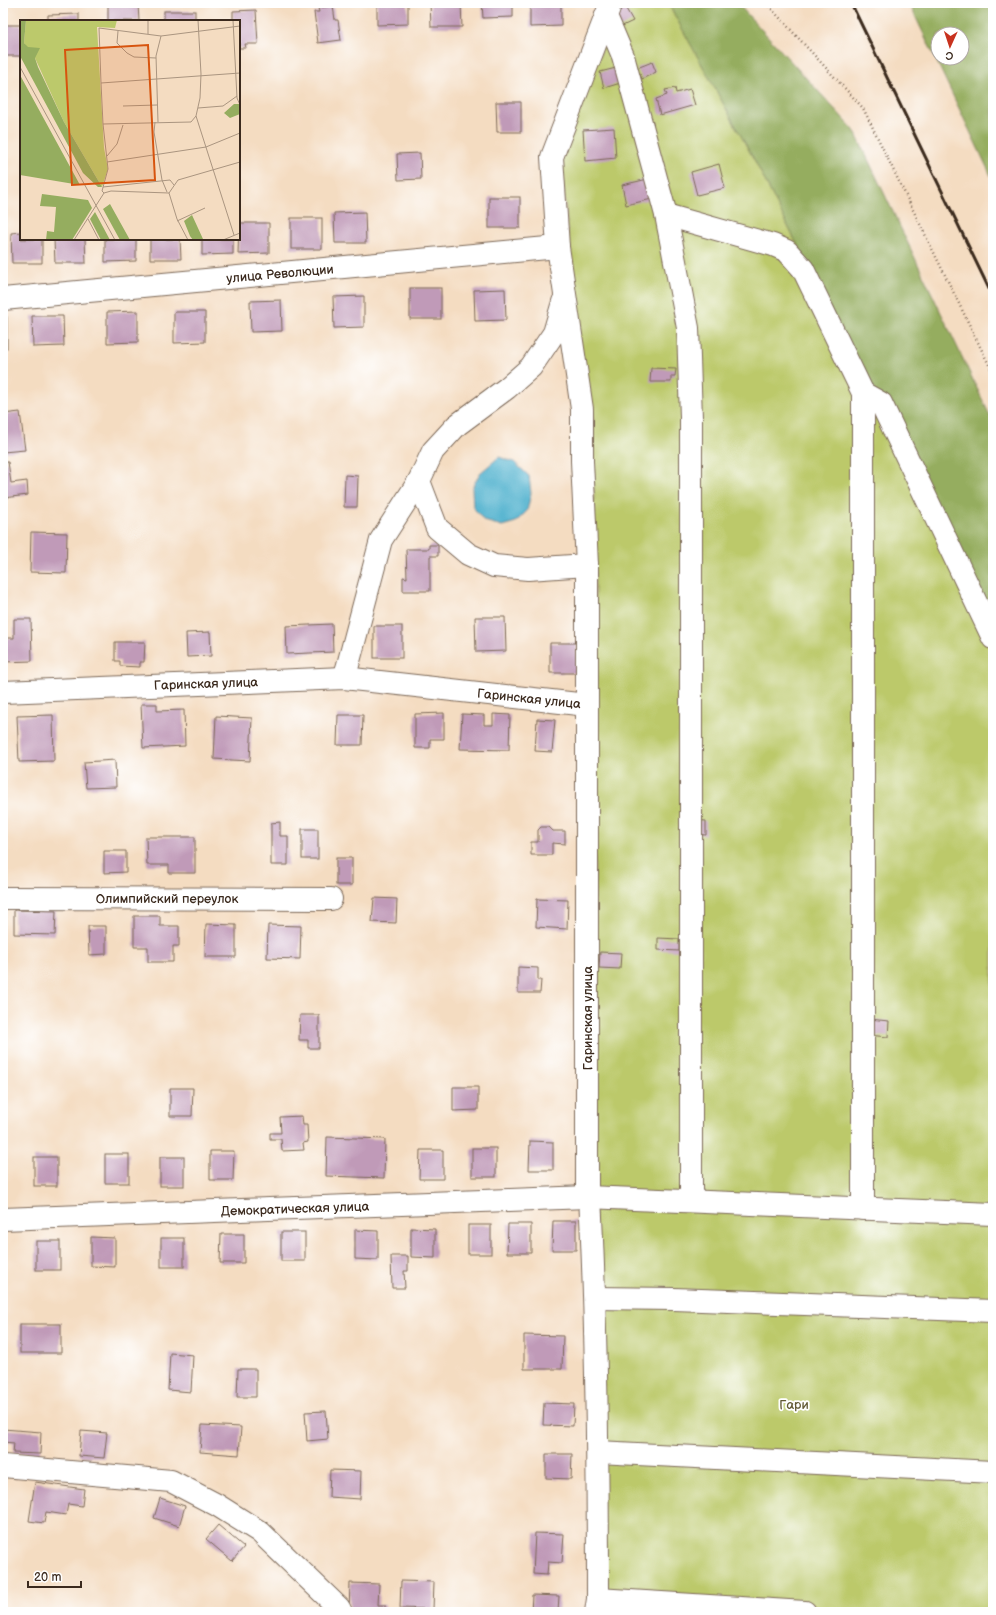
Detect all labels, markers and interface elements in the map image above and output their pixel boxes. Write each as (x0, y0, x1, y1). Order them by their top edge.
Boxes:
inset map (20, 20, 240, 240)
north arrow (930, 26, 970, 66)
text: С (945, 49, 954, 62)
street label: улица Революции (226, 261, 334, 287)
street label: Гаринская улица (154, 674, 259, 694)
street label: Гаринская улица (476, 686, 582, 712)
street label: Олимпийский переулок (96, 891, 238, 907)
street label: Гаринская улица (580, 966, 596, 1070)
street label: Демократическая улица (221, 1198, 370, 1220)
park label: Гари (779, 1397, 809, 1413)
scale bar (28, 1563, 81, 1589)
text: 20 m (34, 1570, 61, 1585)

